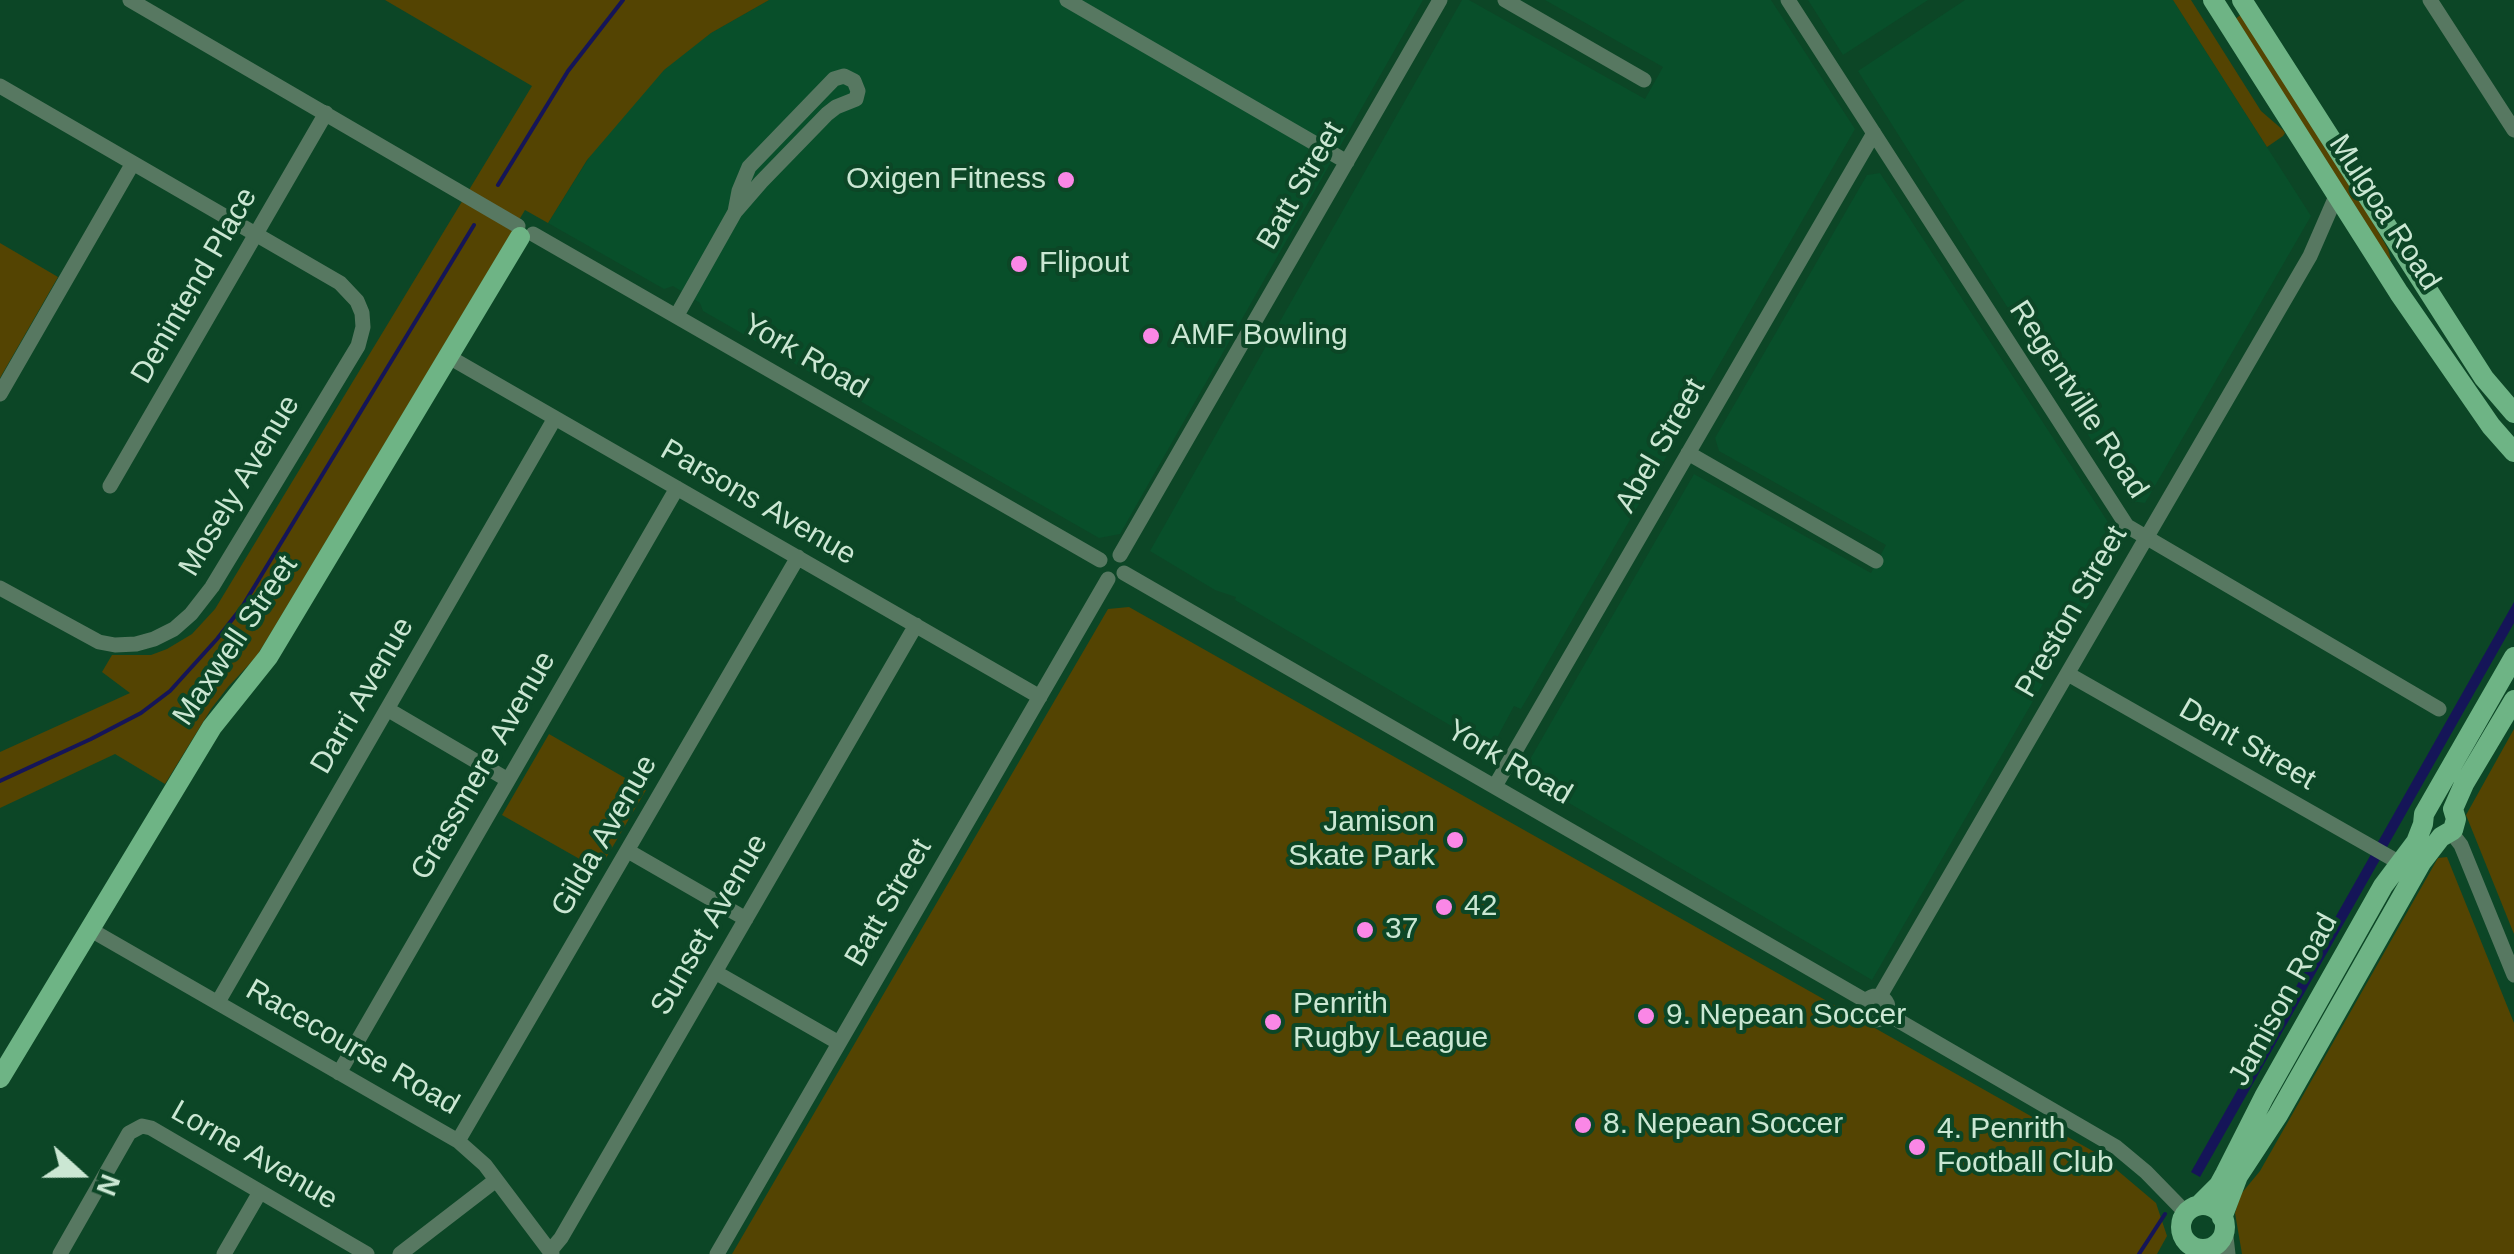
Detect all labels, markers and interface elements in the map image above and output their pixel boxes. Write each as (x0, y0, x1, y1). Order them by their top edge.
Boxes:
street label: Batt Street (1250, 116, 1352, 256)
street label: Mulgoa Road (2320, 128, 2448, 298)
place label: Oxigen Fitness (846, 162, 1046, 198)
marker: Oxigen Fitness (1055, 169, 1077, 191)
street label: Denintend Place (124, 182, 266, 390)
place label: Flipout (1039, 246, 1129, 282)
marker: Flipout (1008, 253, 1030, 275)
street label: Regentville Road (2001, 294, 2155, 506)
street label: York Road (736, 307, 874, 407)
place label: AMF Bowling (1171, 318, 1348, 354)
marker: AMF Bowling (1140, 325, 1162, 347)
street label: Abel Street (1608, 373, 1714, 519)
street label: Mosely Avenue (172, 389, 308, 583)
street label: Parsons Avenue (654, 433, 862, 573)
street label: Preston Street (2008, 520, 2136, 704)
street label: Maxwell Street (166, 549, 306, 733)
street label: Darri Avenue (304, 611, 422, 781)
street label: Grassmere Avenue (404, 645, 564, 887)
street label: Dent Street (2172, 691, 2322, 799)
street label: York Road (1440, 713, 1578, 813)
street label: Gilda Avenue (545, 749, 665, 923)
place label: Jamison Skate Park (1288, 805, 1435, 876)
street label: Sunset Avenue (644, 828, 776, 1022)
marker: Jamison Skate Park (1444, 829, 1466, 851)
street label: Batt Street (838, 833, 940, 973)
place label: 42 (1464, 889, 1497, 925)
marker: 42 (1433, 896, 1455, 918)
street label: Jamison Road (2222, 907, 2346, 1093)
place label: 37 (1385, 912, 1418, 948)
marker: 37 (1354, 919, 1376, 941)
street label: Racecourse Road (239, 972, 465, 1124)
place label: Penrith Rugby League (1293, 987, 1488, 1058)
place label: 9. Nepean Soccer (1666, 998, 1906, 1034)
marker: 9. Nepean Soccer (1635, 1005, 1657, 1027)
marker: Penrith Rugby League (1262, 1011, 1284, 1033)
street label: Lorne Avenue (164, 1094, 344, 1218)
place label: 8. Nepean Soccer (1603, 1107, 1843, 1143)
place label: 4. Penrith Football Club (1937, 1112, 2114, 1182)
marker: 8. Nepean Soccer (1572, 1114, 1594, 1136)
north arrow (30, 1124, 130, 1224)
marker: 4. Penrith Football Club (1906, 1136, 1928, 1158)
text: N (90, 1170, 127, 1200)

